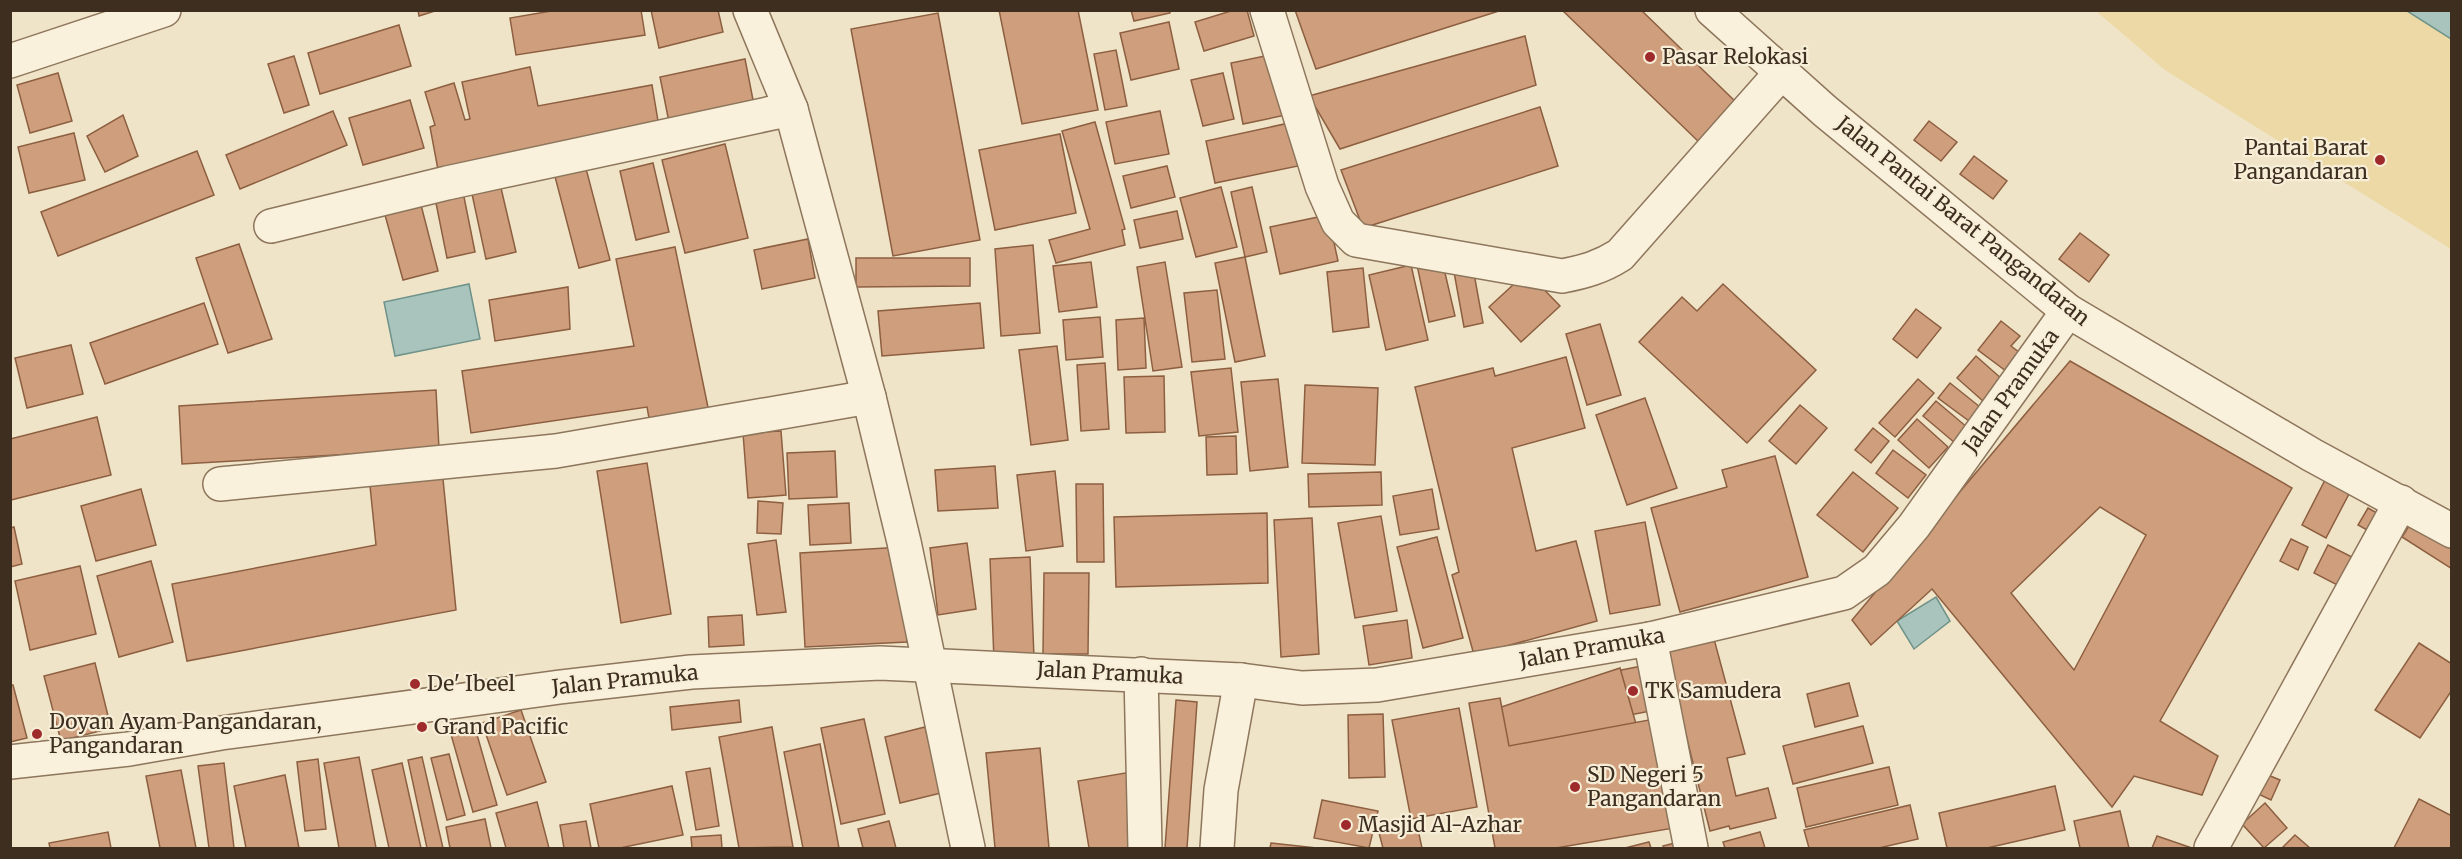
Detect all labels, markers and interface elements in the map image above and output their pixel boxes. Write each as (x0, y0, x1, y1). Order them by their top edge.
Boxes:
place label: Pasar Relokasi (1662, 43, 1808, 70)
marker: Pasar Relokasi (1643, 50, 1657, 64)
street label: Jalan Pantai Barat Pangandaran (1830, 109, 2096, 331)
place label: Pantai Barat Pangandaran (2234, 134, 2368, 185)
marker: Pantai Barat Pangandaran (2373, 153, 2387, 167)
street label: Jalan Pramuka (1956, 323, 2065, 459)
street label: Jalan Pramuka (1516, 621, 1667, 674)
street label: Jalan Pramuka (1035, 655, 1184, 690)
street label: Jalan Pramuka (549, 658, 699, 701)
place label: De' Ibeel (427, 670, 515, 697)
marker: De' Ibeel (408, 677, 422, 691)
place label: TK Samudera (1645, 677, 1781, 704)
marker: TK Samudera (1626, 684, 1640, 698)
place label: Doyan Ayam Pangandaran, Pangandaran (49, 708, 322, 759)
place label: Grand Pacific (434, 713, 568, 740)
marker: Grand Pacific (415, 720, 429, 734)
marker: Doyan Ayam Pangandaran, Pangandaran (30, 727, 44, 741)
place label: SD Negeri 5 Pangandaran (1587, 761, 1722, 812)
marker: SD Negeri 5 Pangandaran (1568, 780, 1582, 794)
place label: Masjid Al-Azhar (1358, 811, 1522, 838)
marker: Masjid Al-Azhar (1339, 818, 1353, 832)

